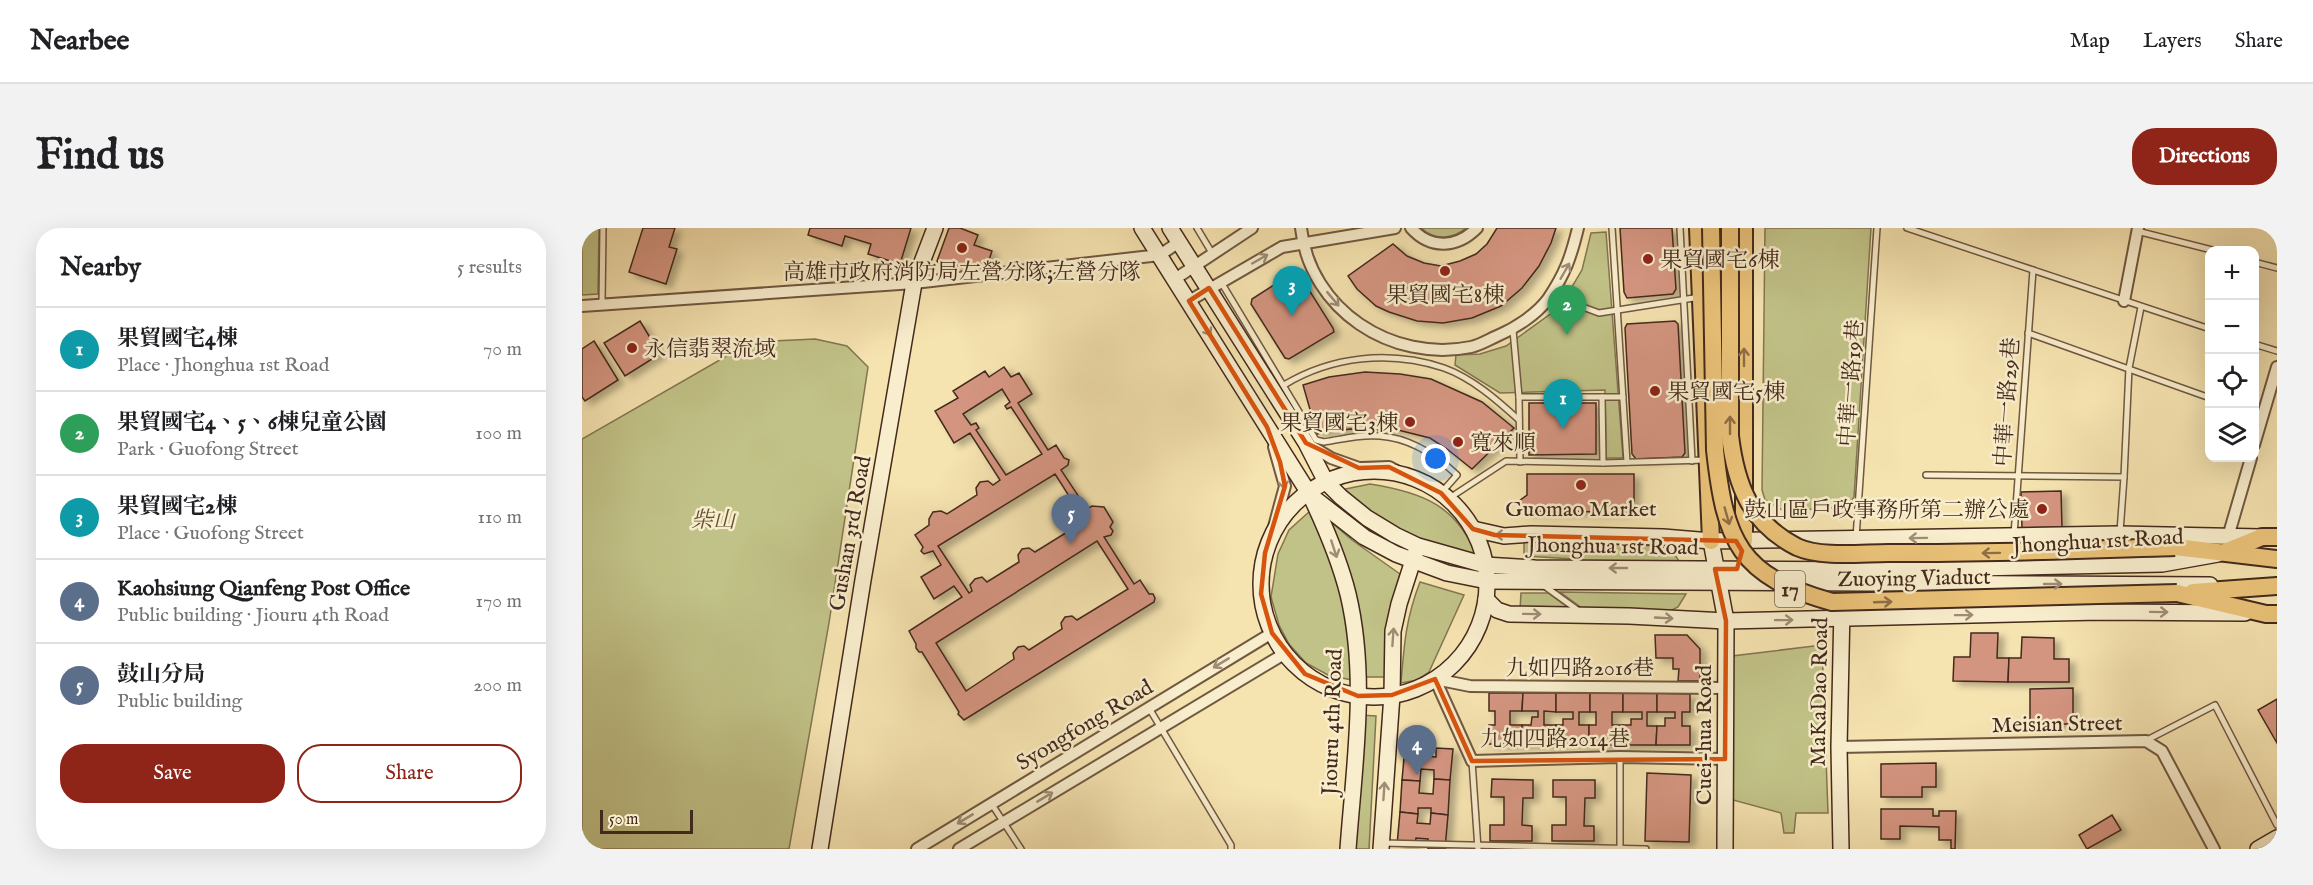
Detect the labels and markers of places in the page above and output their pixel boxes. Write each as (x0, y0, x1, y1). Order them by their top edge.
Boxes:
marker: 高雄市政府消防局左營分隊;左營分隊 (955, 241, 969, 255)
place label: 果貿國宅6棟 (1660, 247, 1779, 275)
marker: 果貿國宅6棟 (1641, 252, 1655, 266)
place label: 高雄市政府消防局左營分隊;左營分隊 (783, 259, 1141, 287)
marker: 果貿國宅8棟 (1438, 264, 1452, 278)
pin: 3 (1272, 266, 1312, 316)
place label: 果貿國宅8棟 (1386, 282, 1504, 310)
pin: 2 (1548, 285, 1586, 335)
place label: 永信翡翠流域 (644, 336, 776, 364)
marker: 永信翡翠流域 (625, 341, 639, 355)
place label: 果貿國宅5棟 (1667, 379, 1785, 407)
pin: 1 (1544, 380, 1582, 429)
marker: 果貿國宅5棟 (1648, 384, 1662, 398)
place label: 果貿國宅3棟 (1280, 410, 1398, 438)
marker: 果貿國宅3棟 (1403, 415, 1417, 429)
place label: 寬來順 (1470, 430, 1536, 458)
marker: 寬來順 (1451, 435, 1465, 449)
marker: Guomao Market (1574, 478, 1588, 492)
pin: 5 (1052, 494, 1090, 544)
place label: Guomao Market (1505, 496, 1657, 524)
place label: 鼓山區戶政事務所第二辦公處 (1744, 497, 2030, 525)
marker: 鼓山區戶政事務所第二辦公處 (2035, 502, 2049, 516)
pin: 4 (1398, 726, 1436, 775)

